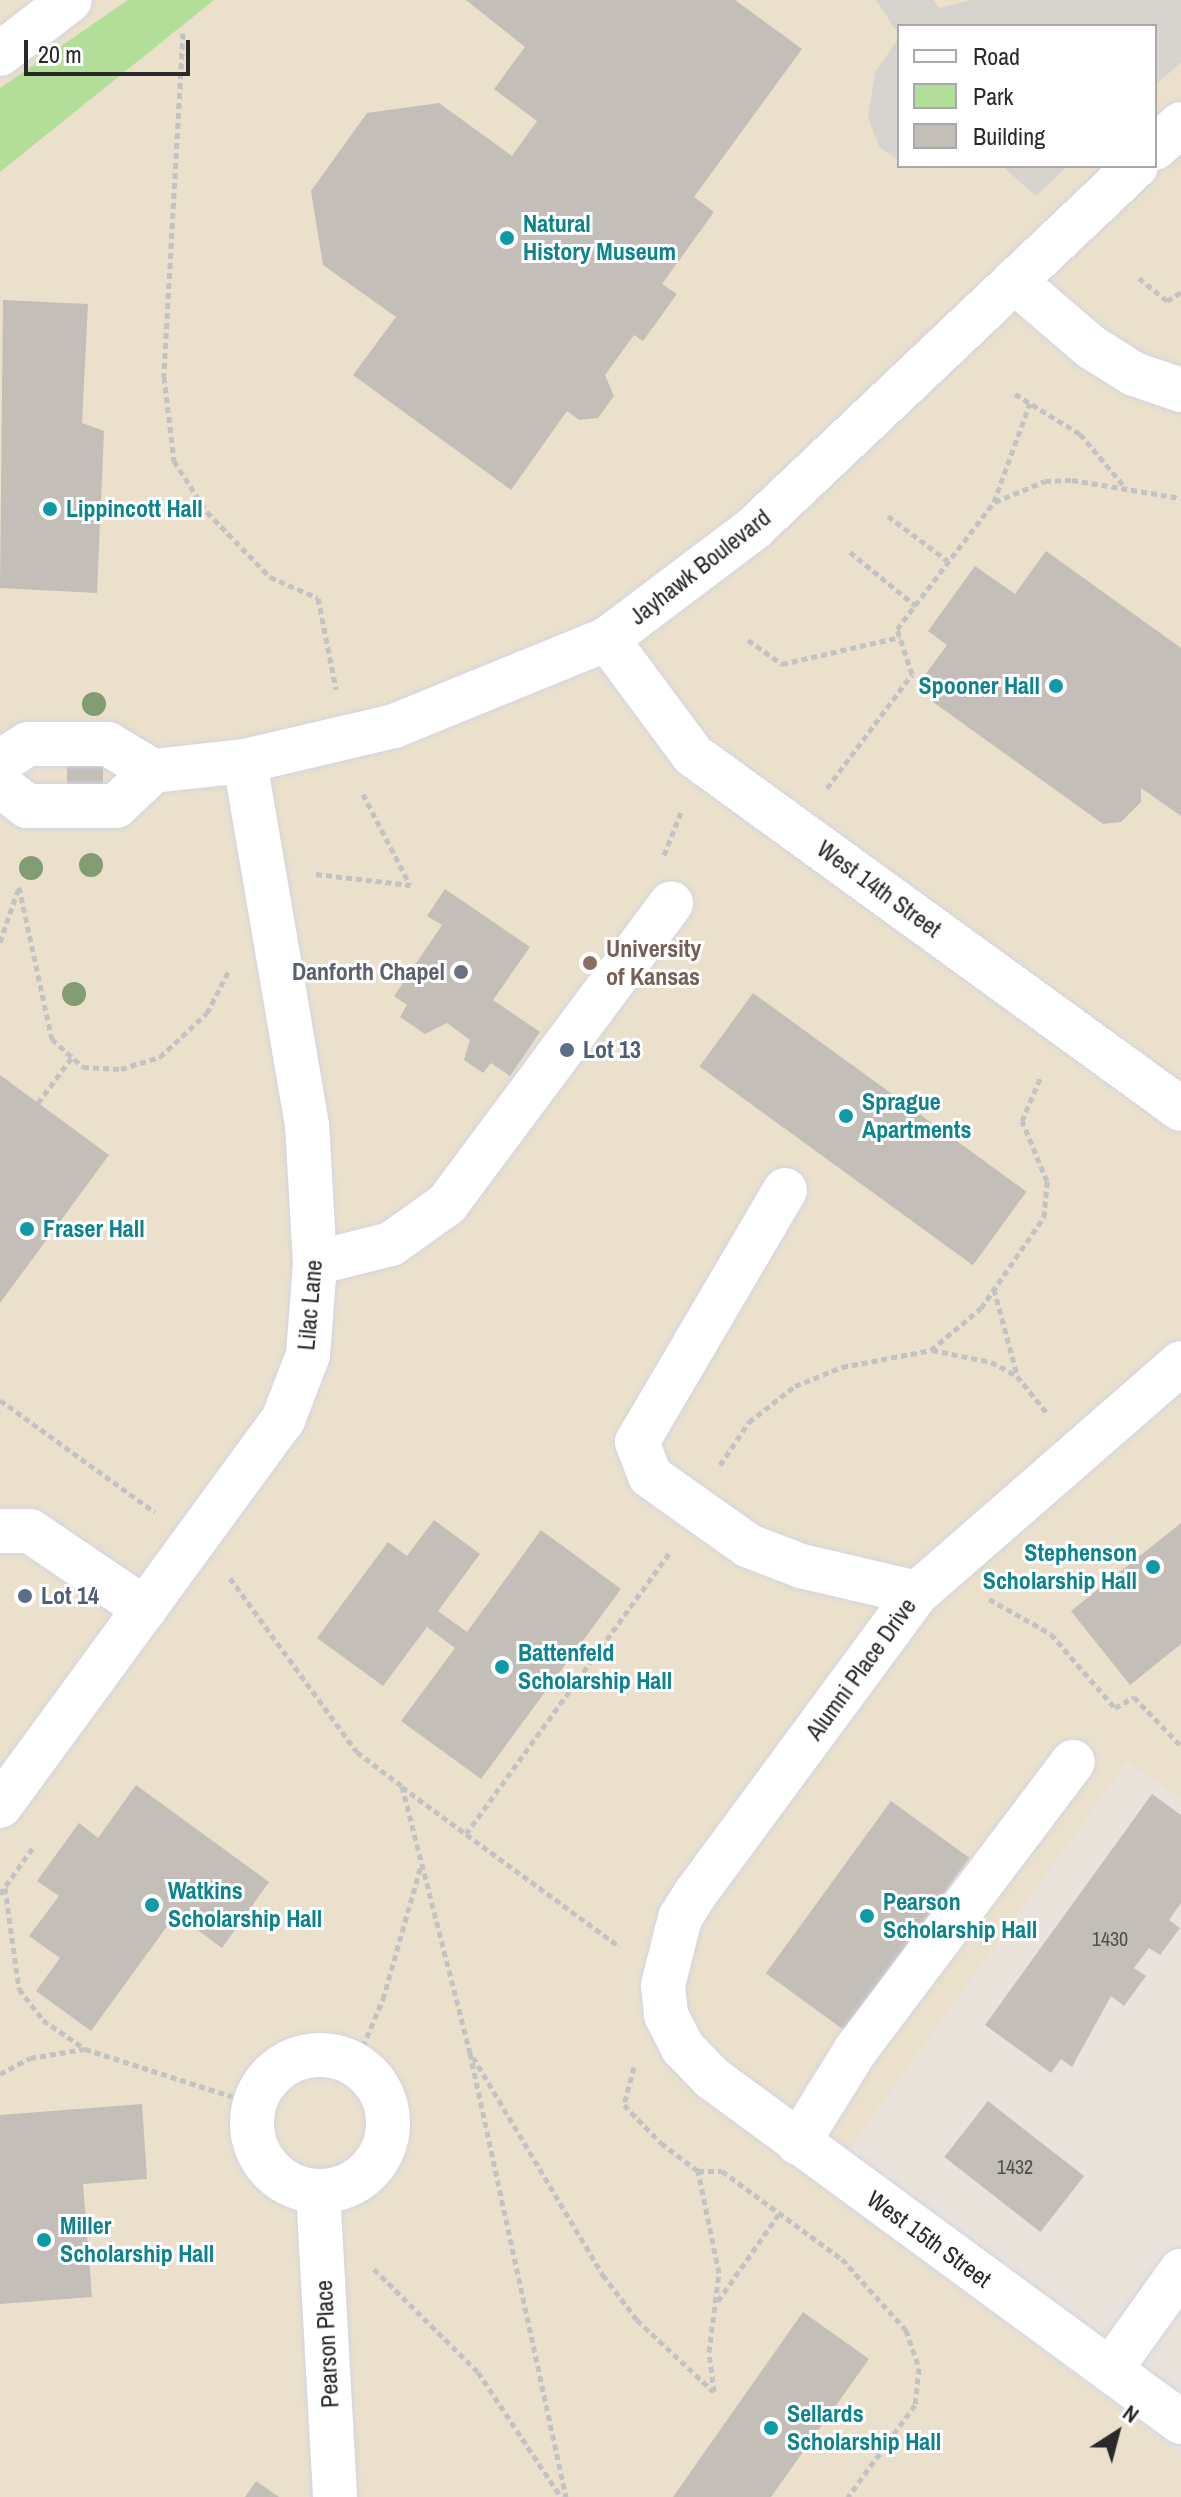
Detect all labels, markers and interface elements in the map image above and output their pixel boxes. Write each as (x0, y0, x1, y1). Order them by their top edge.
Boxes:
scale bar (28, 24, 194, 74)
legend (897, 24, 1157, 168)
text: 20 m (38, 38, 82, 70)
text: Road (973, 40, 1020, 72)
text: Park (973, 80, 1013, 112)
text: Building (973, 120, 1045, 152)
place label: Natural History Museum (523, 210, 676, 266)
marker: Natural History Museum (498, 229, 516, 247)
place label: Lippincott Hall (66, 495, 203, 523)
marker: Lippincott Hall (41, 500, 59, 518)
street label: Jayhawk Boulevard (624, 503, 776, 631)
place label: Spooner Hall (919, 672, 1040, 700)
marker: Spooner Hall (1047, 677, 1065, 695)
street label: West 14th Street (811, 834, 947, 944)
place label: University of Kansas (606, 935, 701, 991)
marker: University of Kansas (581, 954, 599, 972)
place label: Danforth Chapel (292, 958, 445, 986)
marker: Danforth Chapel (452, 963, 470, 981)
place label: Lot 13 (583, 1036, 641, 1064)
marker: Lot 13 (558, 1041, 576, 1059)
place label: Sprague Apartments (862, 1088, 971, 1144)
marker: Sprague Apartments (837, 1107, 855, 1125)
place label: Fraser Hall (43, 1215, 145, 1243)
marker: Fraser Hall (18, 1220, 36, 1238)
street label: Lilac Lane (292, 1259, 328, 1351)
place label: Stephenson Scholarship Hall (983, 1539, 1137, 1595)
marker: Stephenson Scholarship Hall (1144, 1558, 1162, 1576)
place label: Lot 14 (41, 1582, 99, 1610)
marker: Lot 14 (16, 1587, 34, 1605)
street label: Alumni Place Drive (800, 1592, 922, 1746)
place label: Battenfeld Scholarship Hall (518, 1639, 672, 1695)
marker: Battenfeld Scholarship Hall (493, 1658, 511, 1676)
place label: Watkins Scholarship Hall (168, 1877, 322, 1933)
place label: Pearson Scholarship Hall (883, 1888, 1037, 1944)
marker: Watkins Scholarship Hall (143, 1896, 161, 1914)
marker: Pearson Scholarship Hall (858, 1907, 876, 1925)
house number: 1430 (1092, 1926, 1128, 1950)
house number: 1432 (997, 2154, 1033, 2178)
street label: West 15th Street (861, 2184, 997, 2294)
place label: Miller Scholarship Hall (60, 2212, 214, 2268)
marker: Miller Scholarship Hall (35, 2231, 53, 2249)
street label: Pearson Place (309, 2279, 345, 2409)
north arrow (1077, 2393, 1157, 2473)
text: N (1117, 2398, 1145, 2430)
place label: Sellards Scholarship Hall (787, 2400, 941, 2456)
marker: Sellards Scholarship Hall (762, 2419, 780, 2437)

